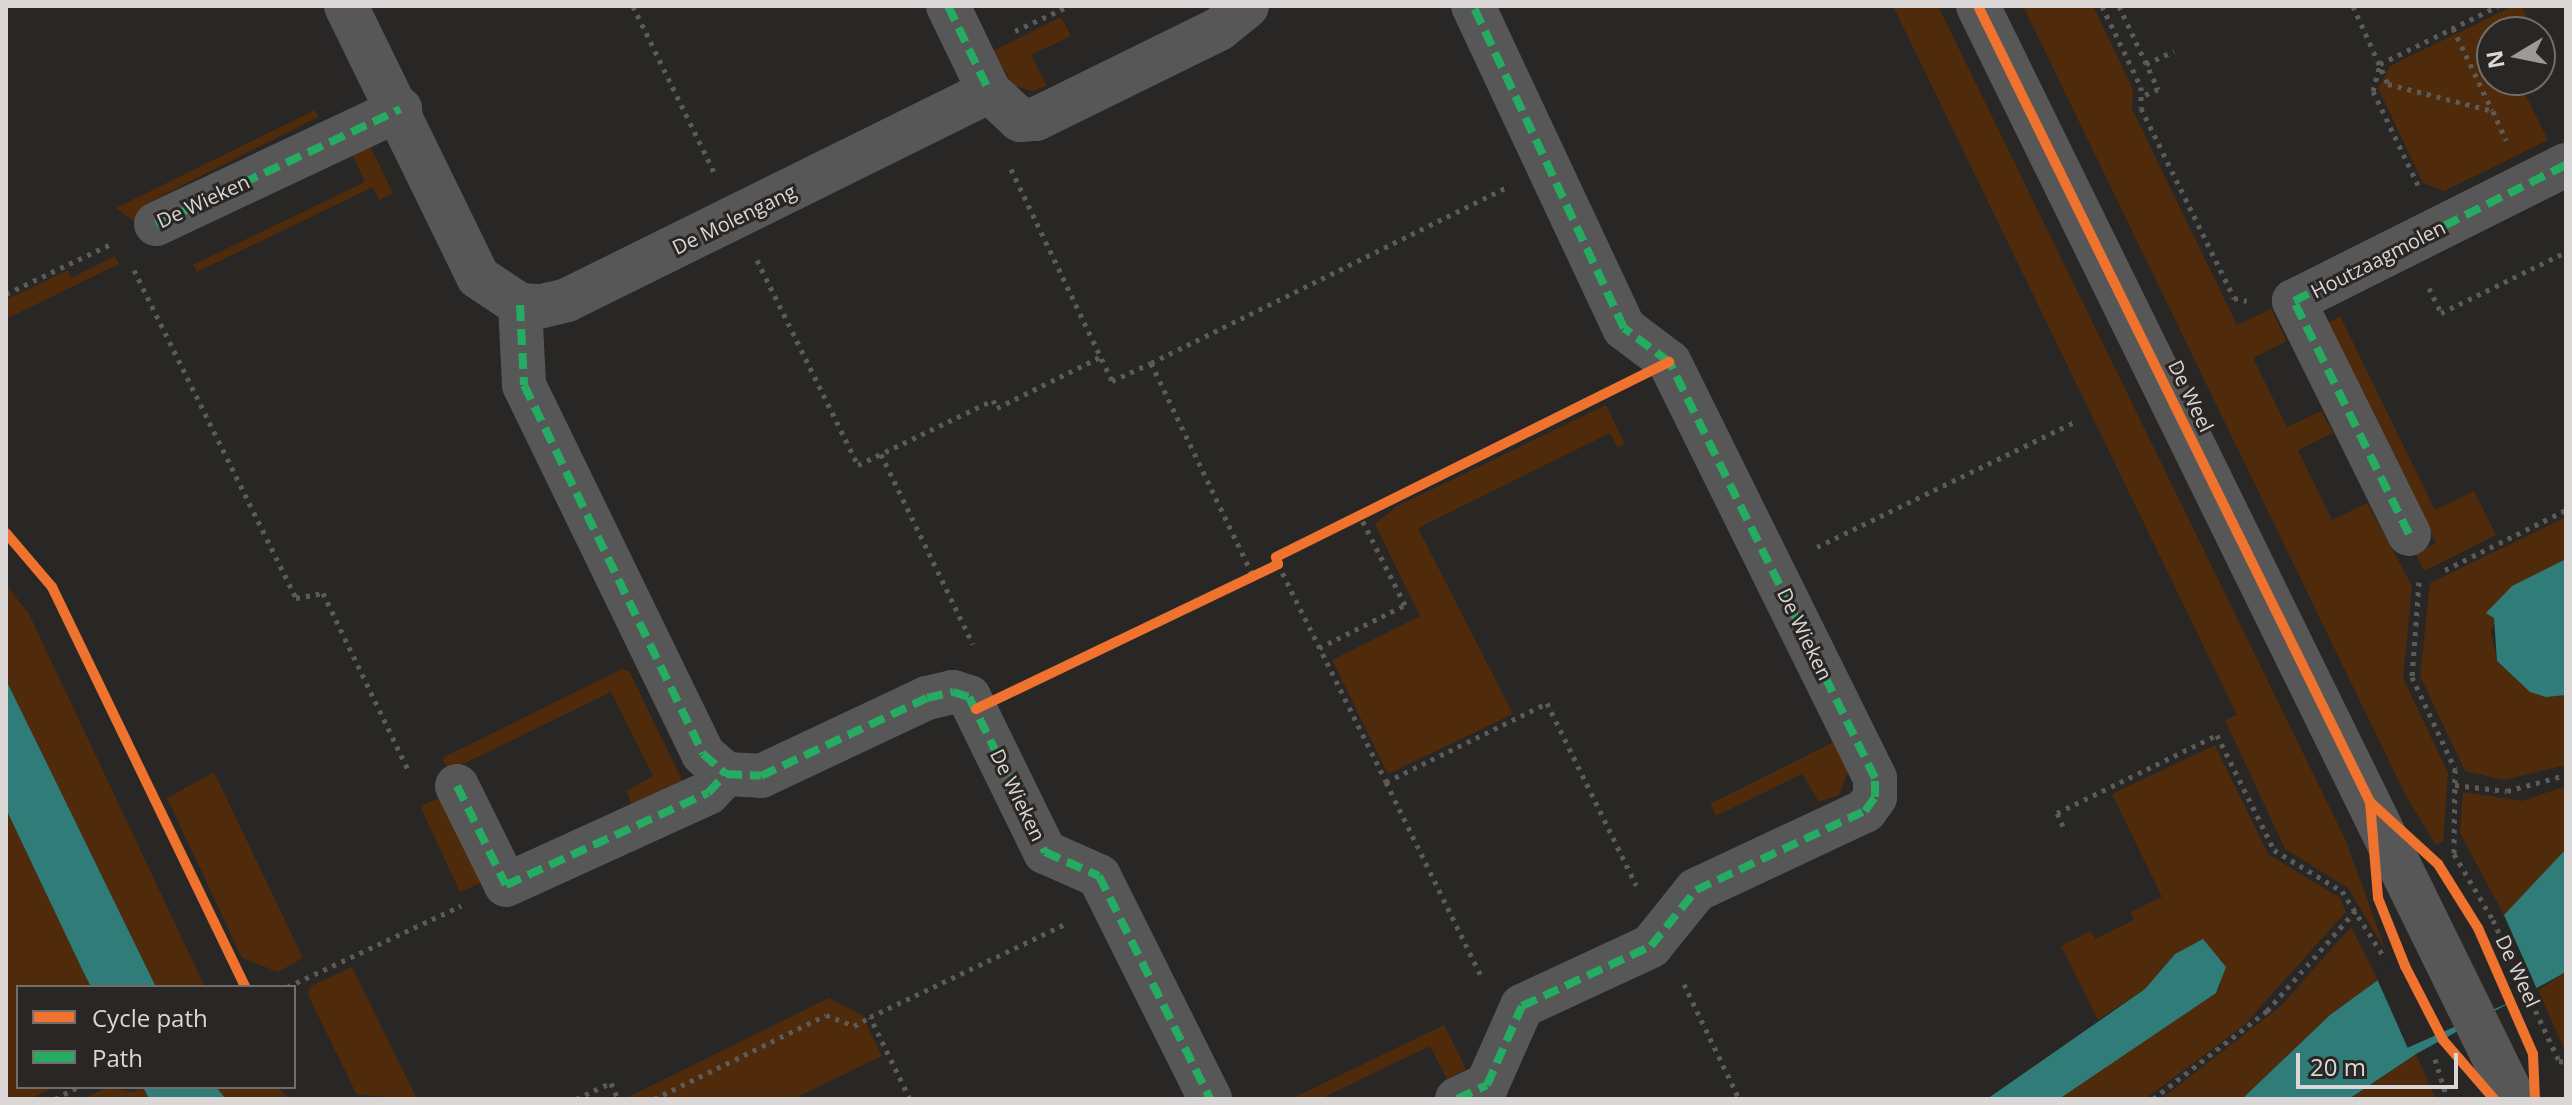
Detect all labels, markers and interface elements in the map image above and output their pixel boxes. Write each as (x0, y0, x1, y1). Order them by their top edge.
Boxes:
north arrow (2476, 16, 2556, 96)
text: N (2478, 48, 2511, 71)
street label: De Wieken (153, 169, 253, 233)
street label: De Molengang (668, 179, 800, 259)
street label: Houtzaagmolen (2307, 215, 2449, 303)
street label: De Weel (2163, 356, 2219, 436)
street label: De Wieken (1772, 584, 1838, 684)
street label: De Wieken (985, 745, 1051, 845)
street label: De Weel (2491, 931, 2545, 1011)
legend (16, 985, 296, 1089)
text: Cycle path (92, 1001, 208, 1034)
scale bar (2300, 1037, 2462, 1087)
text: Path (92, 1041, 143, 1074)
text: 20 m (2310, 1050, 2366, 1083)

